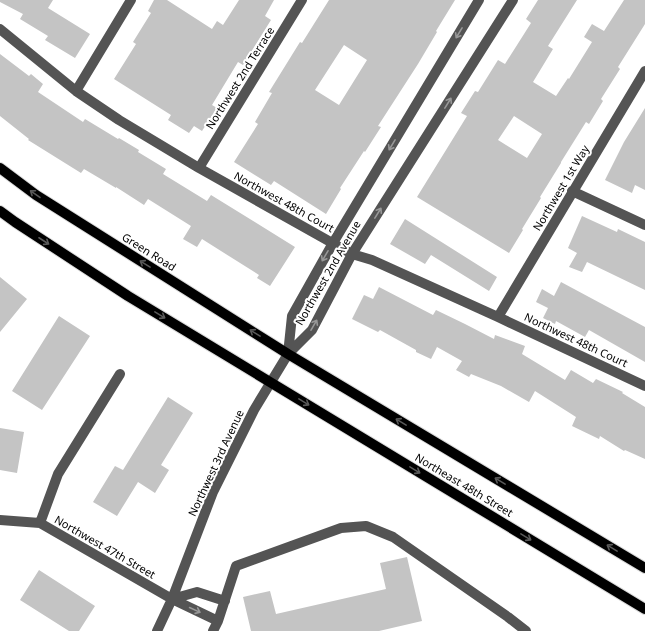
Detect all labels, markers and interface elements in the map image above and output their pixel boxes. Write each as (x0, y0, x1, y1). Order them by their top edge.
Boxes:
street label: Northwest 2nd Terrace (202, 24, 277, 132)
one-way arrow (455, 27, 463, 39)
one-way arrow (444, 97, 452, 109)
one-way arrow (388, 139, 396, 151)
street label: Northwest 1st Way (529, 142, 592, 233)
street label: Northwest 48th Court (231, 168, 337, 235)
one-way arrow (30, 190, 41, 198)
one-way arrow (374, 208, 382, 219)
street label: Northwest 2nd Avenue (291, 218, 364, 328)
street label: Green Road (119, 229, 179, 274)
one-way arrow (38, 237, 49, 245)
one-way arrow (321, 250, 329, 262)
one-way arrow (139, 259, 151, 267)
street label: Northwest 48th Court (522, 309, 630, 370)
one-way arrow (154, 311, 165, 319)
one-way arrow (310, 319, 318, 331)
one-way arrow (249, 329, 261, 337)
one-way arrow (298, 399, 310, 407)
street label: Northwest 3rd Avenue (184, 407, 247, 519)
one-way arrow (395, 417, 407, 425)
street label: Northeast 48th Street (413, 449, 516, 520)
one-way arrow (409, 466, 421, 474)
one-way arrow (494, 477, 506, 485)
street label: Northwest 47th Street (52, 512, 158, 582)
one-way arrow (520, 533, 531, 541)
one-way arrow (607, 544, 618, 552)
one-way arrow (189, 607, 201, 614)

